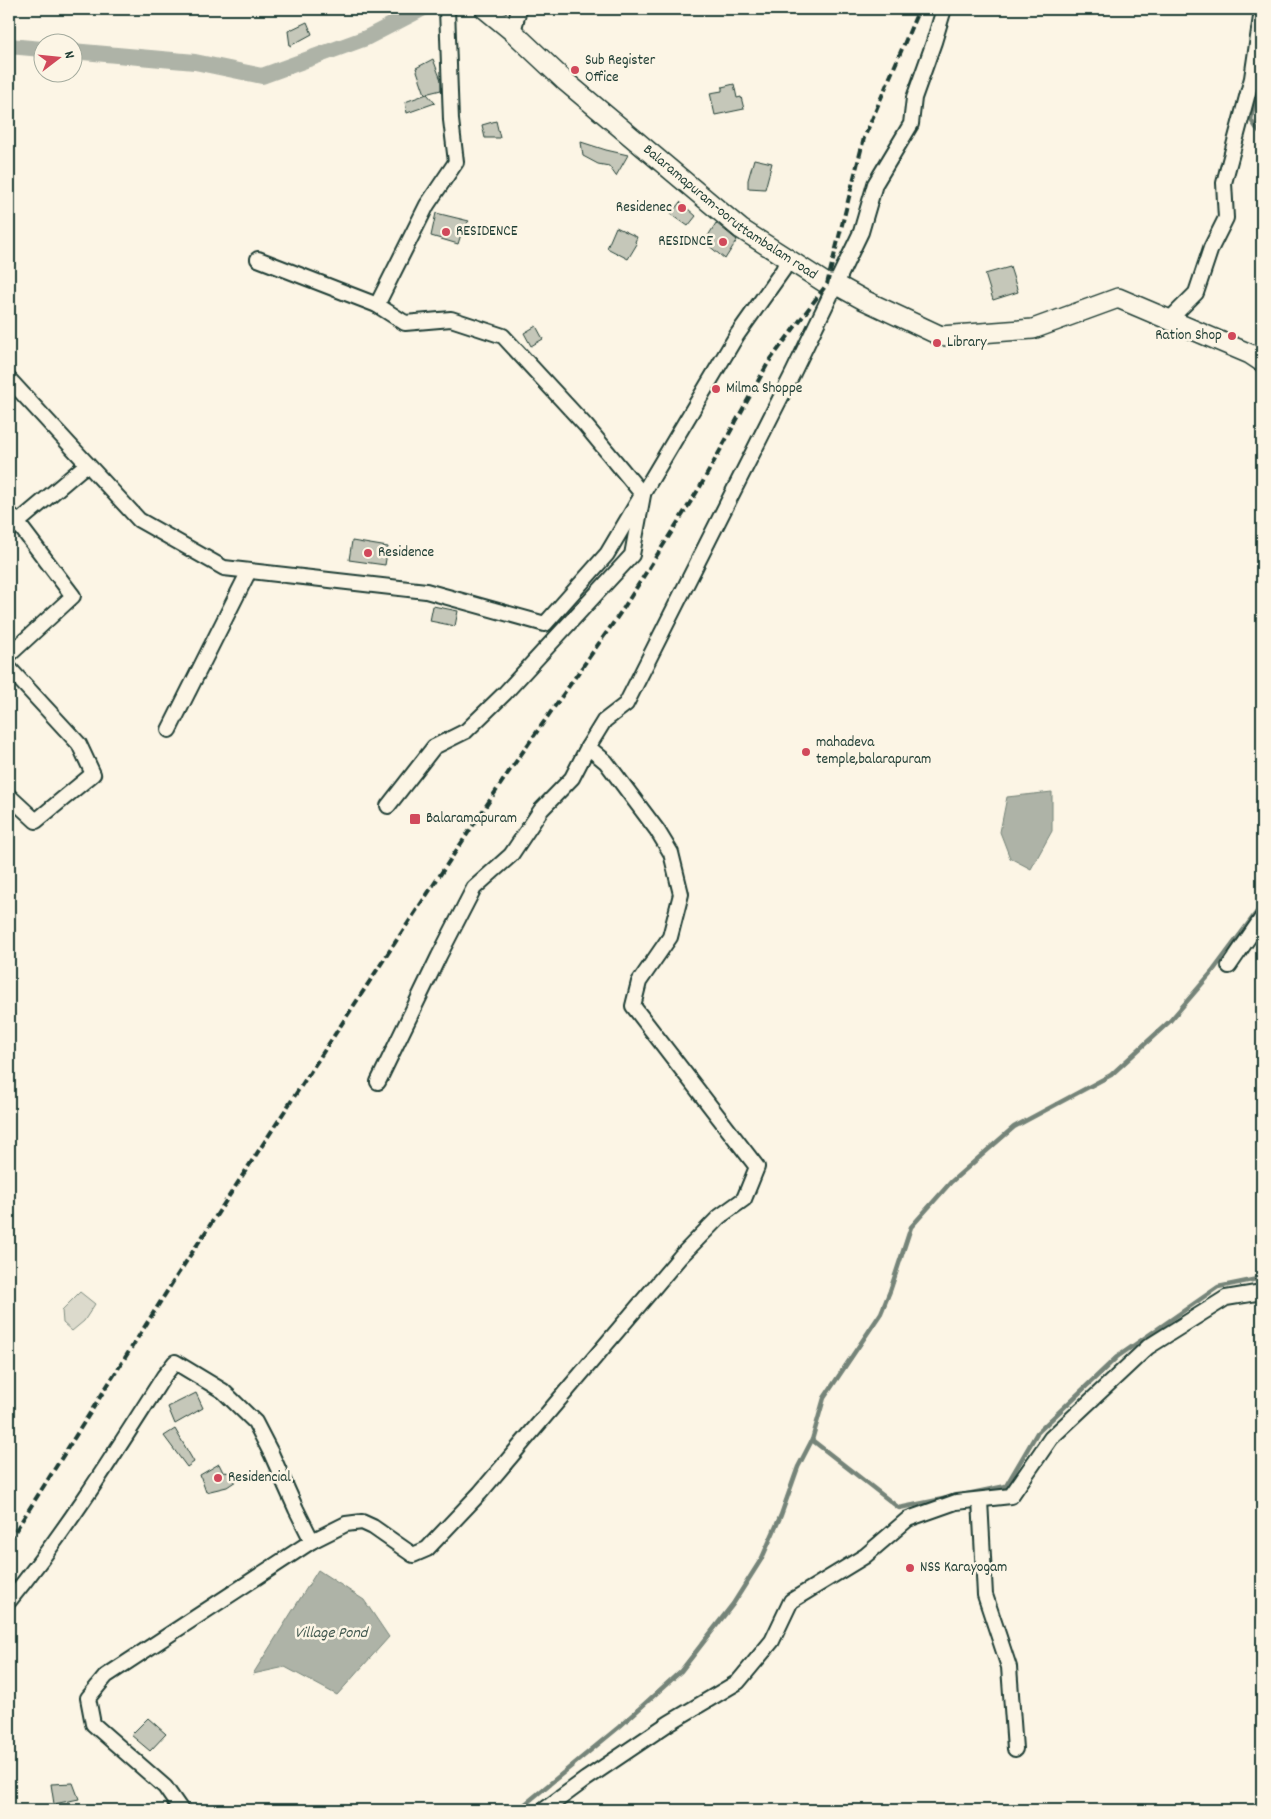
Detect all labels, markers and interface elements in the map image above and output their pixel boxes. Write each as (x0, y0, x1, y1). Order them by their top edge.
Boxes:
north arrow (32, 32, 82, 82)
text: N (58, 49, 79, 61)
place label: Sub Register Office (585, 50, 656, 89)
marker: Sub Register Office (569, 64, 581, 76)
street label: Balaramapuram-ooruttambalam road (638, 140, 822, 286)
place label: Residenec (616, 197, 672, 219)
marker: Residenec (676, 202, 688, 214)
place label: RESIDENCE (456, 221, 518, 243)
marker: RESIDENCE (440, 226, 452, 238)
place label: RESIDNCE (658, 231, 713, 253)
marker: RESIDNCE (717, 236, 729, 248)
place label: Ration Shop (1155, 325, 1222, 347)
marker: Ration Shop (1226, 330, 1238, 342)
place label: Library (947, 332, 988, 354)
marker: Library (931, 337, 943, 349)
place label: Milma Shoppe (726, 378, 803, 400)
marker: Milma Shoppe (710, 383, 722, 395)
place label: Residence (378, 542, 435, 564)
marker: Residence (362, 547, 374, 559)
place label: mahadeva temple,balarapuram (816, 732, 931, 771)
marker: mahadeva temple,balarapuram (800, 746, 812, 758)
place label: Balaramapuram (426, 808, 517, 830)
marker: Balaramapuram (408, 812, 422, 826)
place label: Residencial (228, 1467, 291, 1489)
marker: Residencial (212, 1472, 224, 1484)
place label: NSS Karayogam (920, 1557, 1007, 1579)
marker: NSS Karayogam (904, 1562, 916, 1574)
water label: Village Pond (295, 1622, 370, 1645)

